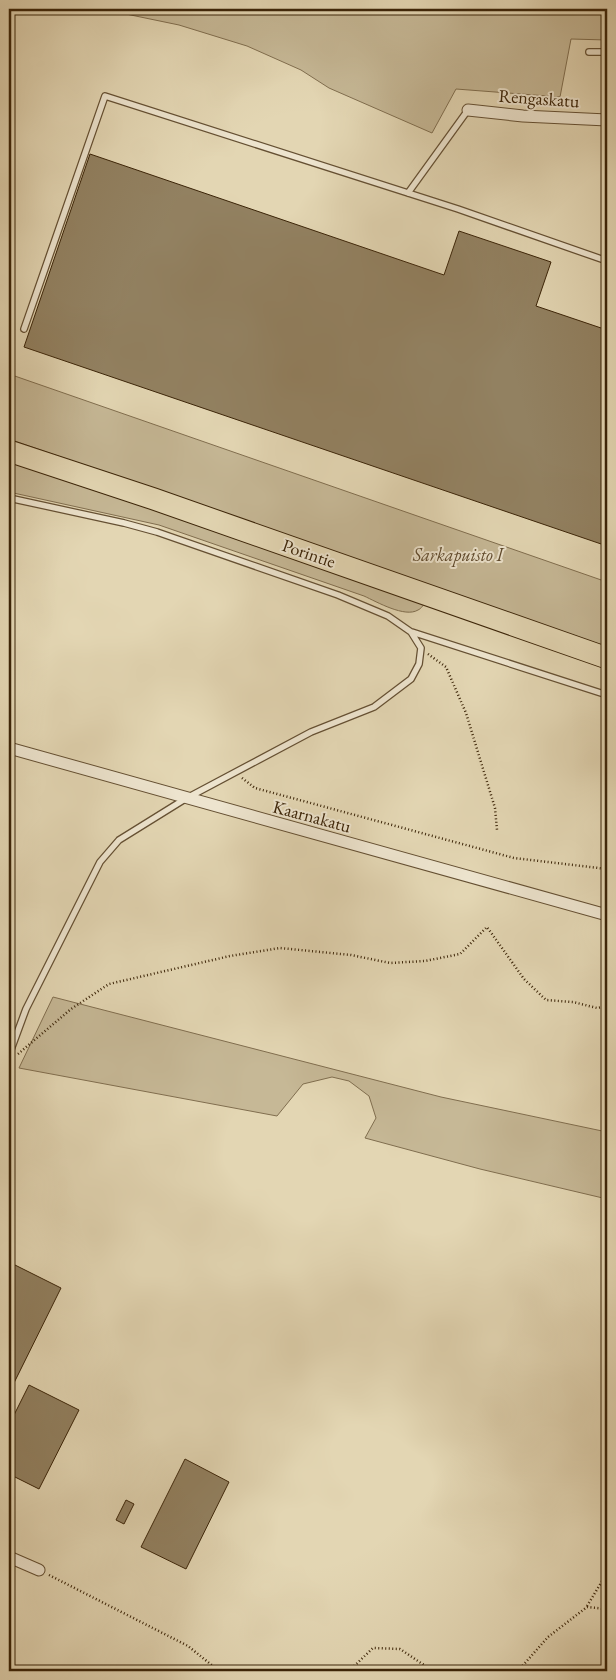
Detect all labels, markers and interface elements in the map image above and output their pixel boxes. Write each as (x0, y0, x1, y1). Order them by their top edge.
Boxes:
street label: Rengaskatu (498, 84, 581, 112)
street label: Porintie (279, 533, 339, 573)
park label: Sarkapuisto I (412, 543, 506, 567)
street label: Kaarnakatu (270, 795, 354, 838)

